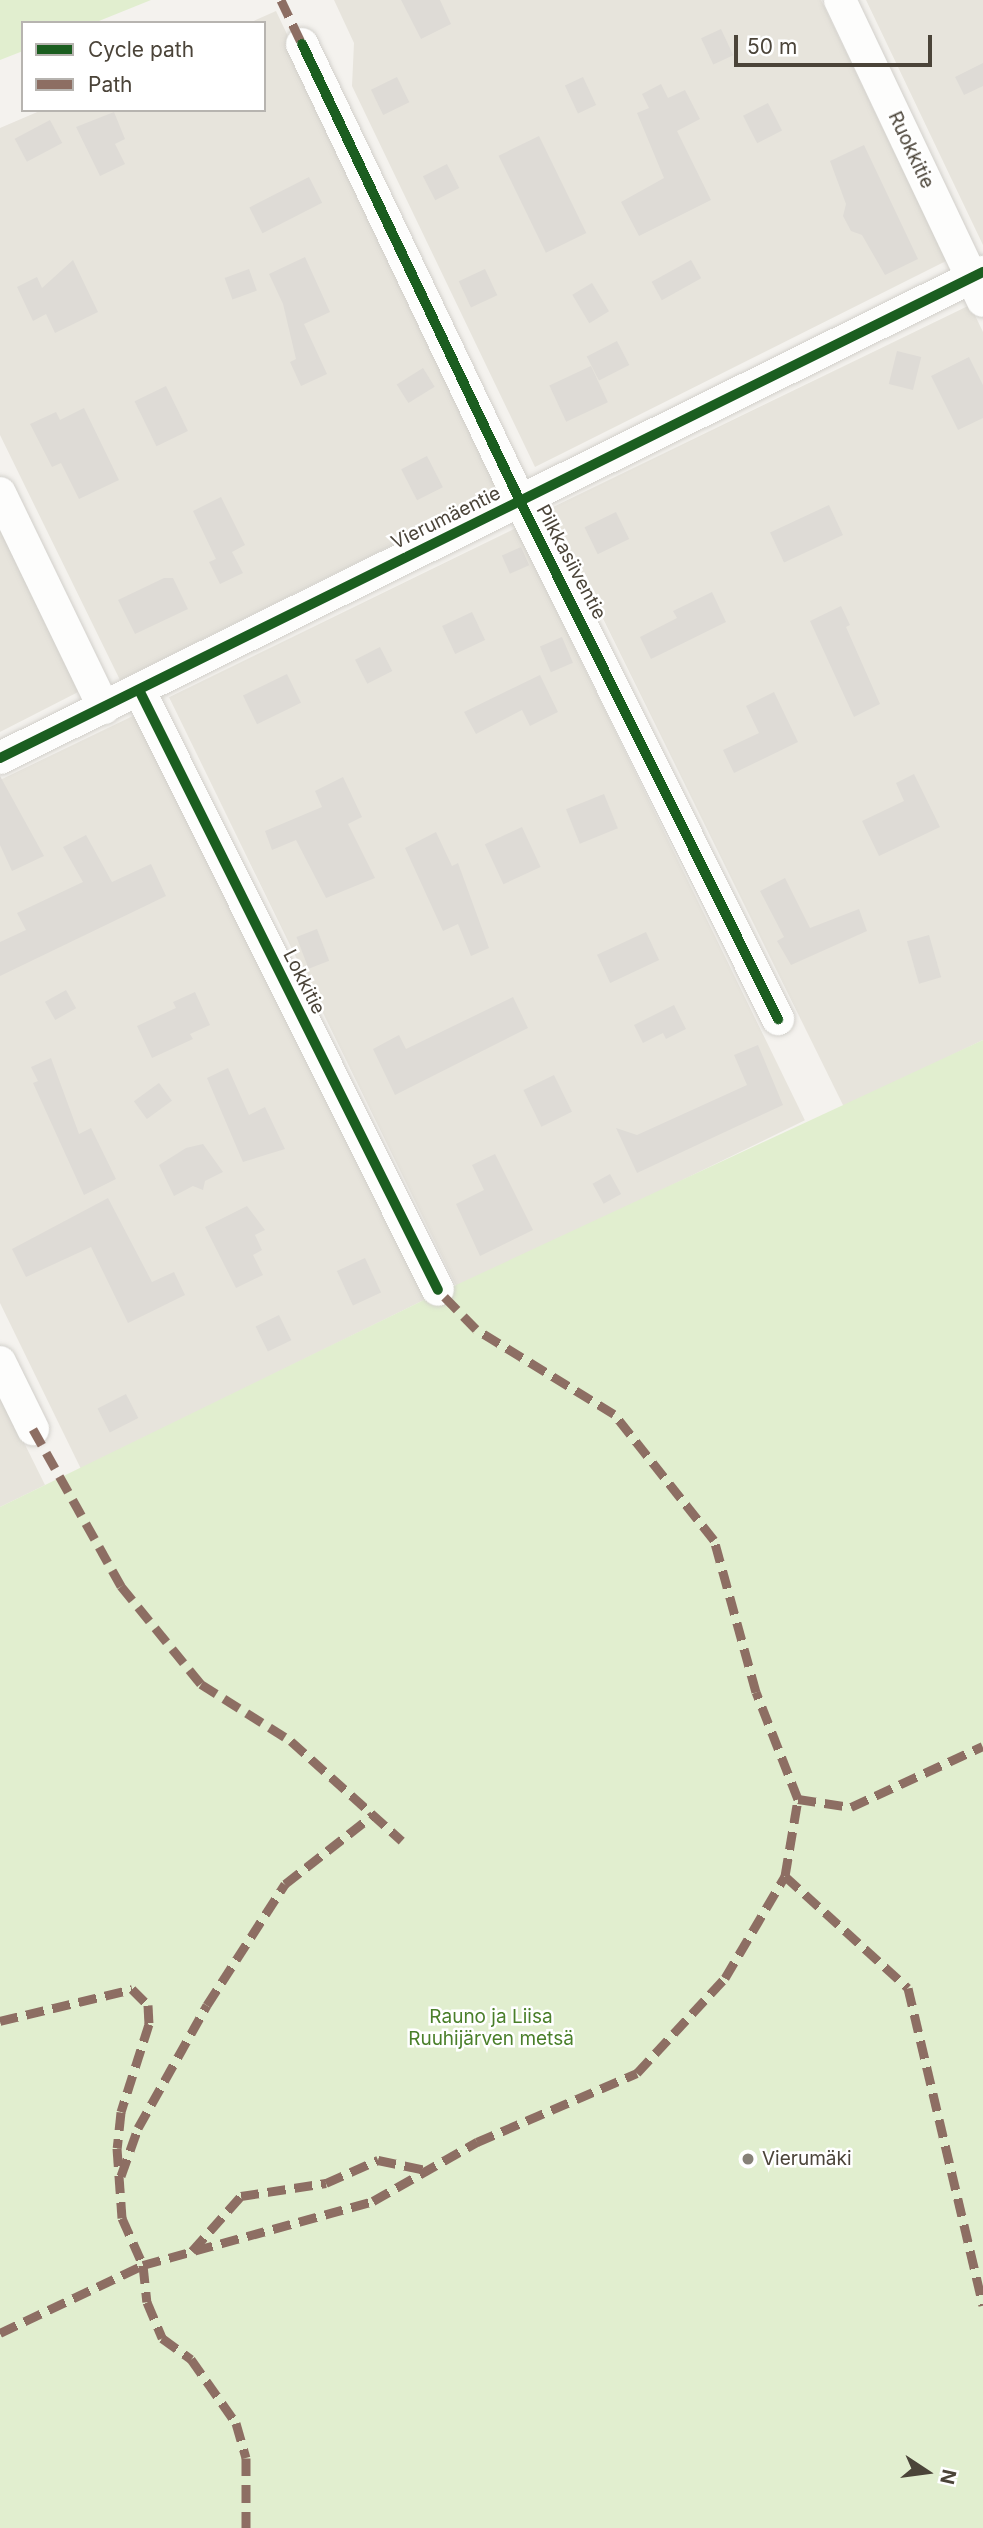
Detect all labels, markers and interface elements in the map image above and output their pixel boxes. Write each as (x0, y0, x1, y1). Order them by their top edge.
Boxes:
legend (21, 21, 266, 112)
scale bar (738, 21, 936, 65)
text: 50 m (747, 34, 797, 59)
text: Cycle path (88, 37, 194, 62)
text: Path (88, 72, 133, 97)
street label: Ruokkitie (883, 108, 939, 192)
street label: Vierumäentie (388, 482, 504, 554)
street label: Pilkkasiiventie (531, 501, 611, 623)
street label: Lokkitie (278, 946, 330, 1018)
park label: Rauno ja Liisa Ruuhijärven metsä (408, 2006, 574, 2050)
place label: Vierumäki (762, 2148, 852, 2170)
marker: Vierumäki (740, 2151, 756, 2167)
north arrow (892, 2437, 962, 2507)
text: N (935, 2467, 961, 2486)

